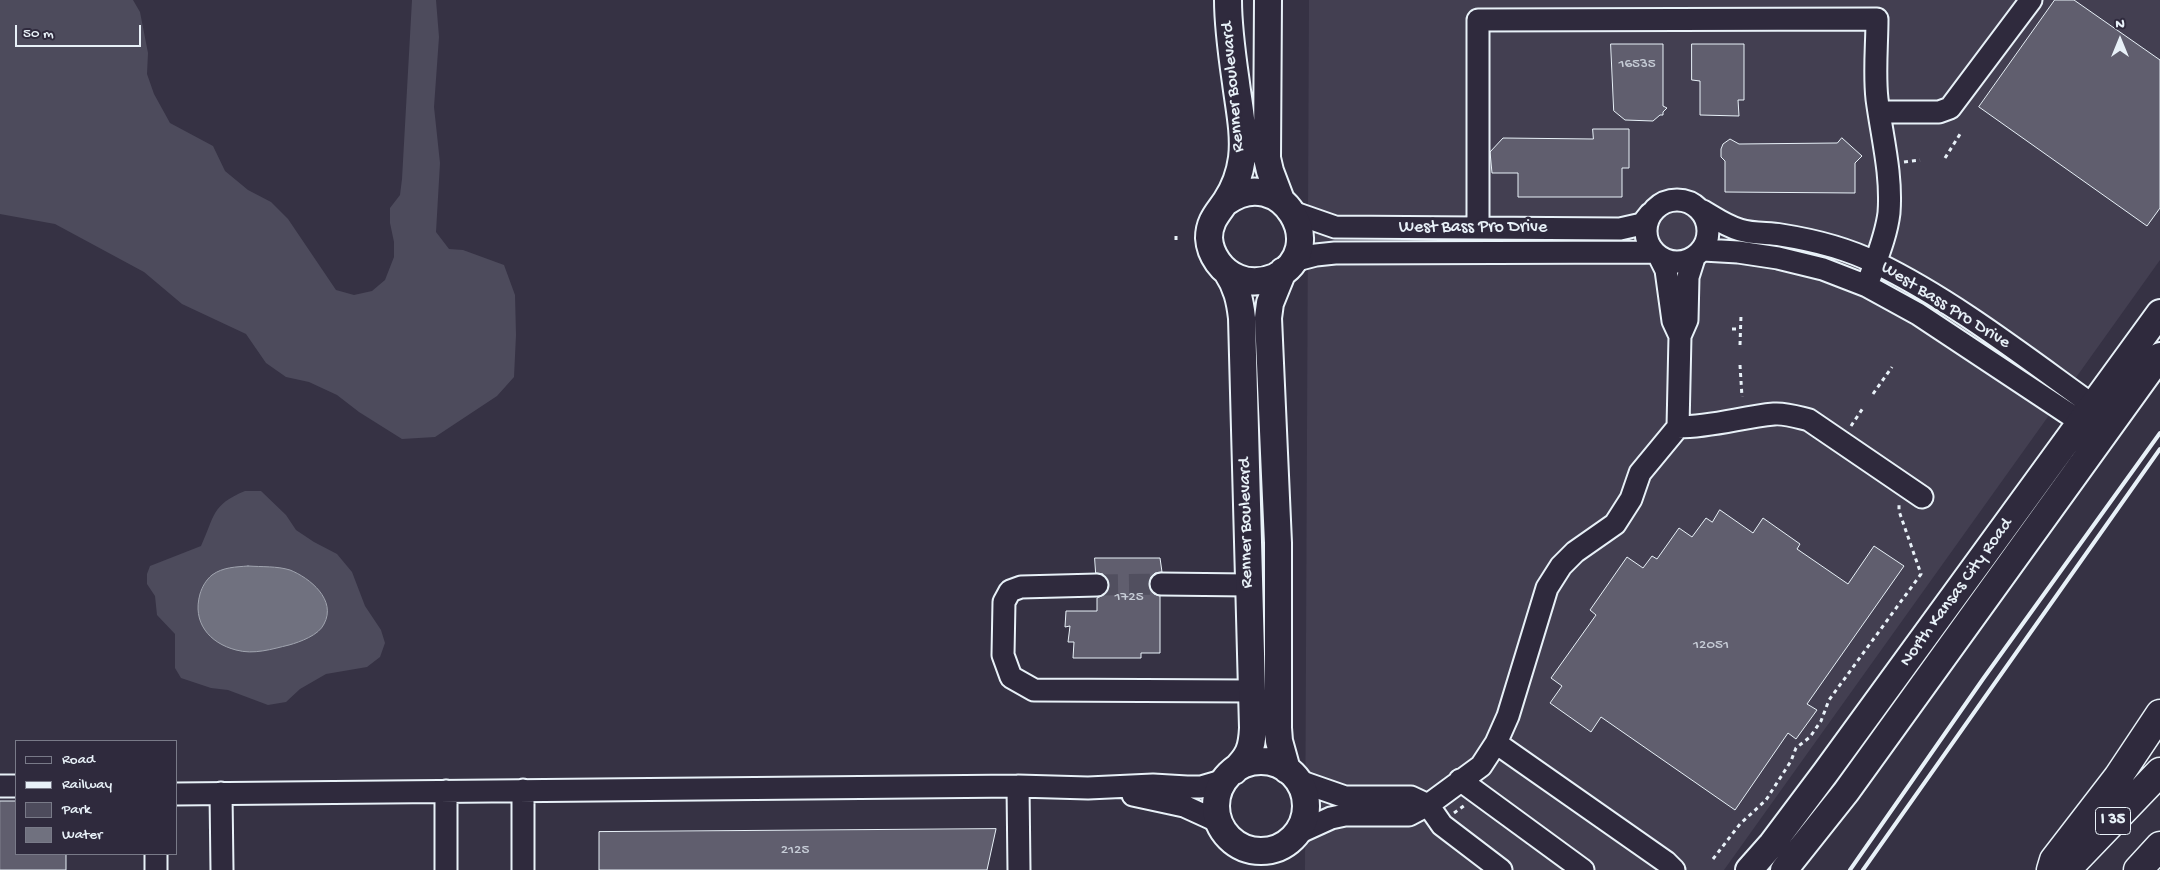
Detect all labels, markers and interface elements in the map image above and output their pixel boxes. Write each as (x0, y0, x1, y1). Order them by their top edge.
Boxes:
scale bar (18, 15, 144, 47)
north arrow (2095, 15, 2145, 65)
text: N (2115, 16, 2125, 33)
street label: Renner Boulevard (1218, 21, 1250, 153)
text: 50 m (23, 25, 54, 43)
house number: 16535 (1618, 56, 1656, 74)
street label: West Bass Pro Drive (1399, 217, 1547, 239)
street label: West Bass Pro Drive (1876, 257, 2014, 355)
street label: Renner Boulevard (1235, 457, 1259, 589)
street label: North Kansas City Road (1896, 515, 2018, 671)
house number: 1725 (1114, 589, 1144, 607)
house number: 12051 (1693, 637, 1729, 655)
legend (15, 740, 178, 855)
text: Road (62, 751, 95, 769)
text: Railway (62, 776, 112, 794)
text: Park (62, 801, 91, 819)
road number: I 35 (2096, 808, 2130, 834)
text: Water (62, 826, 102, 844)
house number: 2125 (781, 842, 809, 860)

